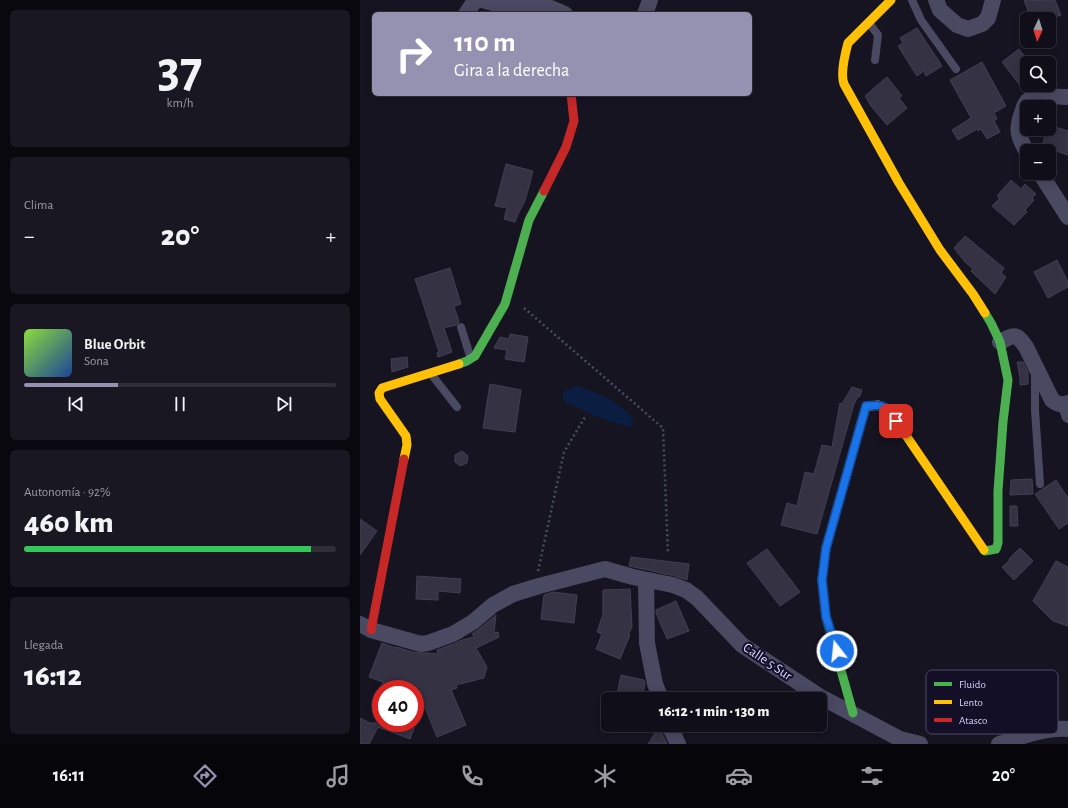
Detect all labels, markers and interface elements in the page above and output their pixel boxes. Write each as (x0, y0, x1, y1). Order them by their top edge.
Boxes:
north arrow (1020, 12, 1056, 48)
map controls (1020, 12, 1056, 180)
icon: right (388, 28, 440, 80)
text: 110 m (454, 29, 516, 57)
text: 37 (158, 44, 202, 96)
button: search (1020, 56, 1056, 92)
text: Gira a la derecha (454, 62, 569, 80)
text: km/h (167, 97, 193, 110)
button: + (1020, 100, 1056, 136)
button: − (1020, 144, 1056, 180)
text: Clima (24, 199, 54, 212)
text: 20° (161, 221, 199, 251)
text: − (24, 225, 35, 247)
text: + (325, 225, 336, 247)
text: Blue Orbit (84, 337, 145, 352)
text: Sona (84, 355, 109, 368)
icon: previous (65, 393, 87, 415)
icon: pause (169, 393, 191, 415)
icon: next (273, 393, 295, 415)
pin (879, 404, 913, 438)
icon: arrive (885, 410, 907, 432)
text: Autonomía · 92% (24, 486, 111, 499)
text: 460 km (24, 508, 114, 538)
position arrow (816, 630, 858, 672)
text: Llegada (24, 639, 63, 652)
street label: Calle 5 Sur (740, 640, 795, 683)
text: 16:12 (24, 661, 82, 691)
legend (926, 670, 1058, 734)
text: Fluido (959, 679, 986, 690)
speed limit sign: 40 (372, 680, 424, 732)
text: Lento (959, 697, 983, 708)
text: 16:12 · 1 min · 130 m (659, 704, 769, 719)
text: Atasco (959, 715, 987, 726)
icon: directions (191, 762, 219, 790)
icon: music (324, 762, 352, 790)
icon: phone (458, 762, 486, 790)
icon: climate (591, 762, 619, 790)
icon: car (725, 762, 753, 790)
icon: filters (858, 762, 886, 790)
text: 16:11 (53, 767, 85, 785)
text: 20° (992, 767, 1015, 785)

